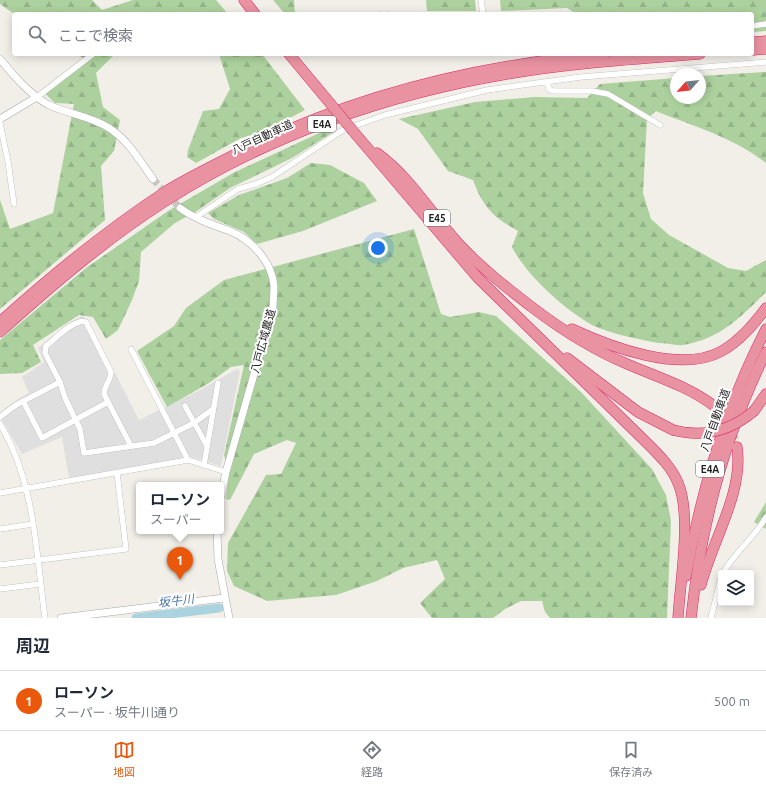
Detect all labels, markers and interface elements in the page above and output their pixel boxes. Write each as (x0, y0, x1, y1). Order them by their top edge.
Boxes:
search box (12, 12, 754, 56)
icon: search (26, 23, 48, 45)
text: ここで検索 (58, 27, 133, 44)
north arrow (670, 68, 706, 104)
road number: E4A (308, 116, 336, 132)
street label: 八戸自動車道 (230, 118, 294, 156)
road number: E45 (424, 210, 450, 226)
your location (368, 238, 388, 258)
street label: 八戸広域農道 (249, 308, 277, 374)
street label: 八戸自動車道 (698, 387, 732, 453)
road number: E4A (696, 461, 724, 477)
popup (136, 482, 224, 534)
text: ローソン (150, 491, 210, 508)
text: スーパー (150, 512, 202, 526)
pin: 1 (167, 547, 193, 580)
map controls (718, 570, 754, 606)
button: layers (718, 570, 754, 606)
water label: 坂牛川 (157, 592, 197, 609)
text: 周辺 (16, 636, 50, 655)
text: ローソン (54, 684, 114, 701)
text: 1 (25, 694, 33, 708)
text: 500 m (714, 694, 750, 708)
text: スーパー · 坂牛川通り (54, 705, 180, 719)
tab: 地図 (113, 739, 135, 779)
tab: 経路 (361, 739, 383, 779)
tab: 保存済み (609, 739, 653, 779)

